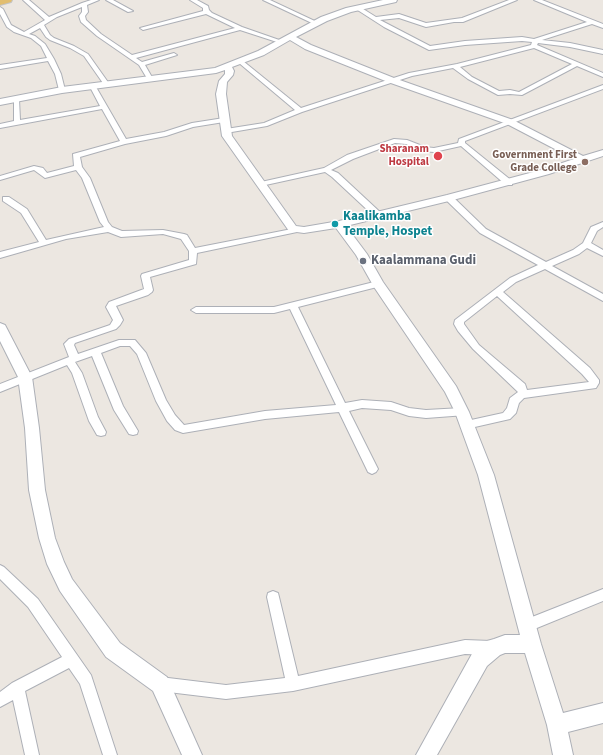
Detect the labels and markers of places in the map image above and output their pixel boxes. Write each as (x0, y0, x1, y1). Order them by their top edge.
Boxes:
place label: Sharanam Hospital (379, 143, 429, 169)
place label: Government First Grade College (492, 149, 577, 175)
marker: Sharanam Hospital (432, 150, 444, 162)
marker: Government First Grade College (580, 157, 590, 167)
place label: Kaalikamba Temple, Hospet (343, 209, 432, 240)
marker: Kaalikamba Temple, Hospet (330, 219, 340, 229)
place label: Kaalammana Gudi (371, 253, 476, 269)
marker: Kaalammana Gudi (358, 256, 368, 266)

